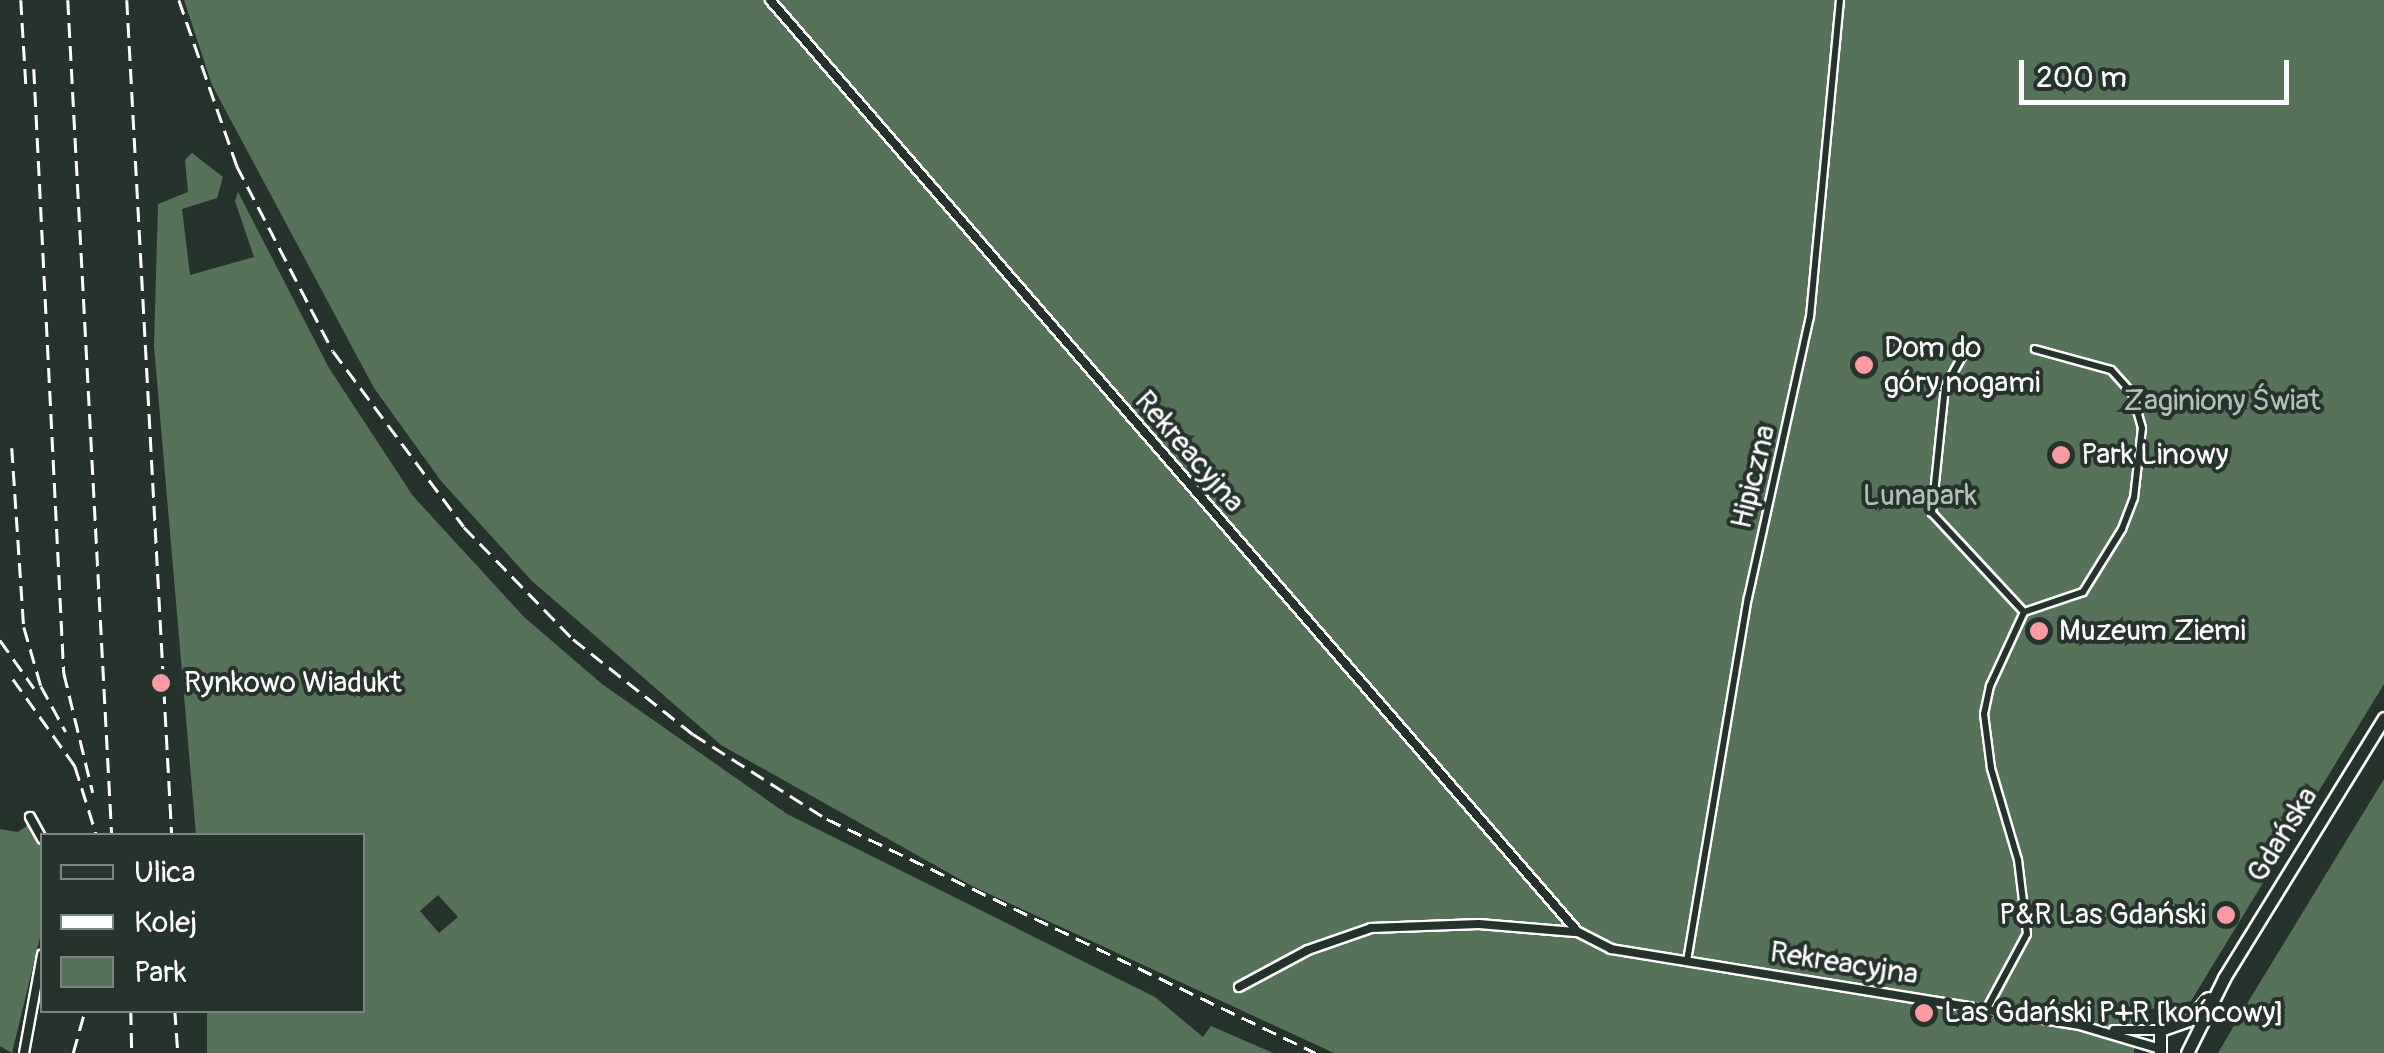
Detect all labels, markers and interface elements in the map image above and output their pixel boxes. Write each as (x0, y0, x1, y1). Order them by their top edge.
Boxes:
scale bar (2024, 40, 2294, 102)
text: 200 m (2036, 59, 2127, 96)
place label: Dom do góry nogami (1884, 330, 2040, 400)
marker: Dom do góry nogami (1853, 354, 1875, 376)
park label: Zaginiony Świat (2124, 383, 2320, 419)
street label: Rekreacyjna (1126, 384, 1252, 520)
street label: Hipiczna (1724, 421, 1784, 533)
place label: Park Linowy (2081, 437, 2228, 473)
marker: Park Linowy (2050, 444, 2072, 466)
park label: Lunapark (1863, 478, 1977, 514)
place label: Muzeum Ziemi (2059, 613, 2246, 649)
marker: Muzeum Ziemi (2028, 620, 2050, 642)
place label: Rynkowo Wiadukt (184, 665, 402, 701)
marker: Rynkowo Wiadukt (148, 670, 174, 696)
street label: Gdańska (2240, 781, 2326, 889)
legend (40, 833, 365, 1013)
text: Ulica (134, 854, 196, 891)
place label: P&R Las Gdański (1999, 897, 2206, 933)
text: Kolej (134, 904, 197, 941)
marker: P&R Las Gdański (2215, 904, 2237, 926)
street label: Rekreacyjna (1767, 935, 1921, 993)
text: Park (134, 954, 187, 991)
place label: Las Gdański P+R [końcowy] (1944, 995, 2284, 1031)
marker: Las Gdański P+R [końcowy] (1913, 1002, 1935, 1024)

